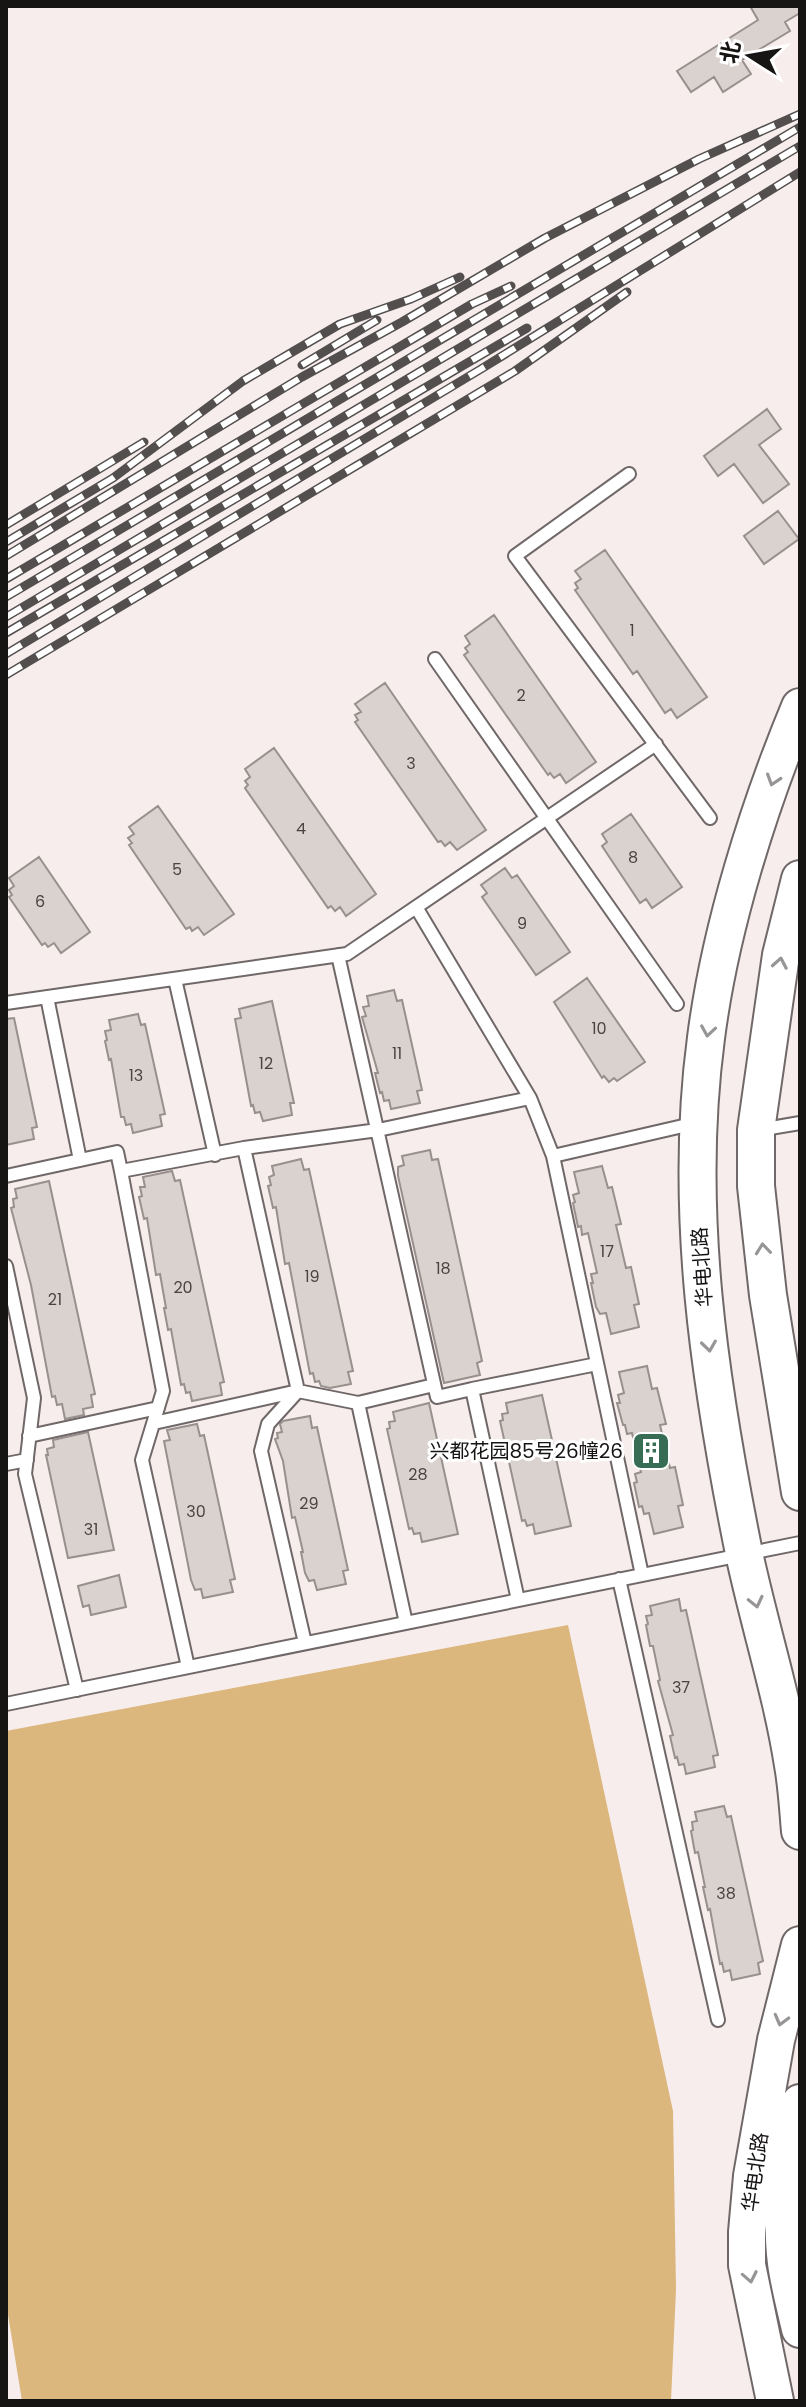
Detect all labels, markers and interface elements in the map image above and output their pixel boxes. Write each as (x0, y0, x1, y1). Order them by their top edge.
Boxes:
north arrow (710, 16, 790, 96)
text: 北 (714, 39, 748, 66)
house number: 1 (629, 619, 635, 642)
house number: 2 (516, 684, 526, 707)
house number: 3 (406, 752, 416, 775)
one-way arrow (766, 772, 782, 786)
house number: 4 (296, 817, 306, 840)
house number: 8 (628, 846, 638, 869)
house number: 5 (172, 858, 182, 881)
house number: 6 (35, 890, 45, 913)
house number: 9 (517, 912, 527, 935)
one-way arrow (770, 957, 787, 970)
house number: 10 (591, 1017, 607, 1040)
one-way arrow (700, 1025, 717, 1038)
house number: 11 (392, 1042, 402, 1065)
house number: 12 (259, 1052, 273, 1075)
house number: 13 (129, 1064, 143, 1087)
street label: 华电北路 (685, 1226, 719, 1308)
house number: 17 (600, 1240, 614, 1263)
one-way arrow (754, 1242, 771, 1255)
house number: 18 (435, 1257, 451, 1280)
house number: 19 (304, 1265, 320, 1288)
house number: 20 (173, 1276, 193, 1299)
house number: 21 (48, 1288, 62, 1311)
one-way arrow (700, 1340, 717, 1353)
building icon: 兴都花园85号26幢26 (630, 1430, 672, 1472)
place label: 兴都花园85号26幢26 (429, 1437, 623, 1465)
house number: 28 (408, 1463, 428, 1486)
house number: 29 (299, 1492, 319, 1515)
house number: 30 (186, 1500, 206, 1523)
house number: 31 (84, 1518, 98, 1541)
one-way arrow (747, 1595, 764, 1608)
house number: 37 (672, 1676, 690, 1699)
house number: 38 (716, 1882, 736, 1905)
one-way arrow (774, 2013, 790, 2027)
street label: 华电北路 (736, 2130, 774, 2214)
one-way arrow (740, 2270, 757, 2284)

